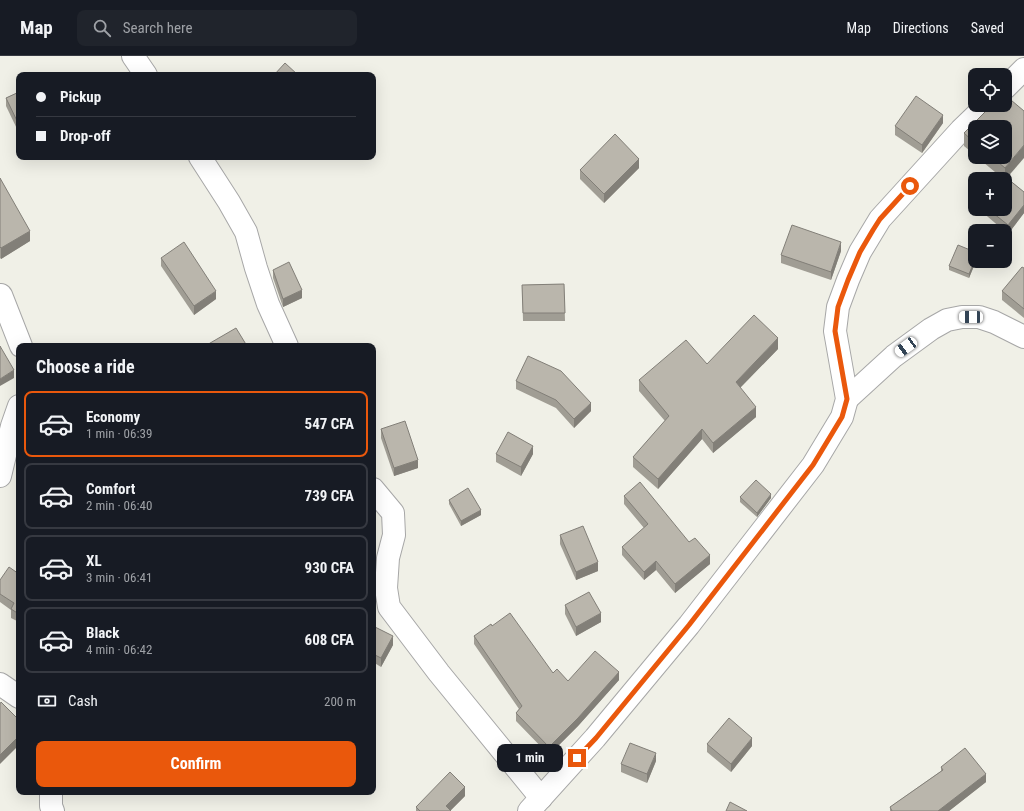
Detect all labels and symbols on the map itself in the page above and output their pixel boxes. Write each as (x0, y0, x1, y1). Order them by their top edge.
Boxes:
route start (901, 177, 919, 195)
car (959, 311, 983, 323)
car (893, 335, 919, 359)
callout: 1 min (497, 744, 563, 772)
route end (568, 749, 586, 767)

